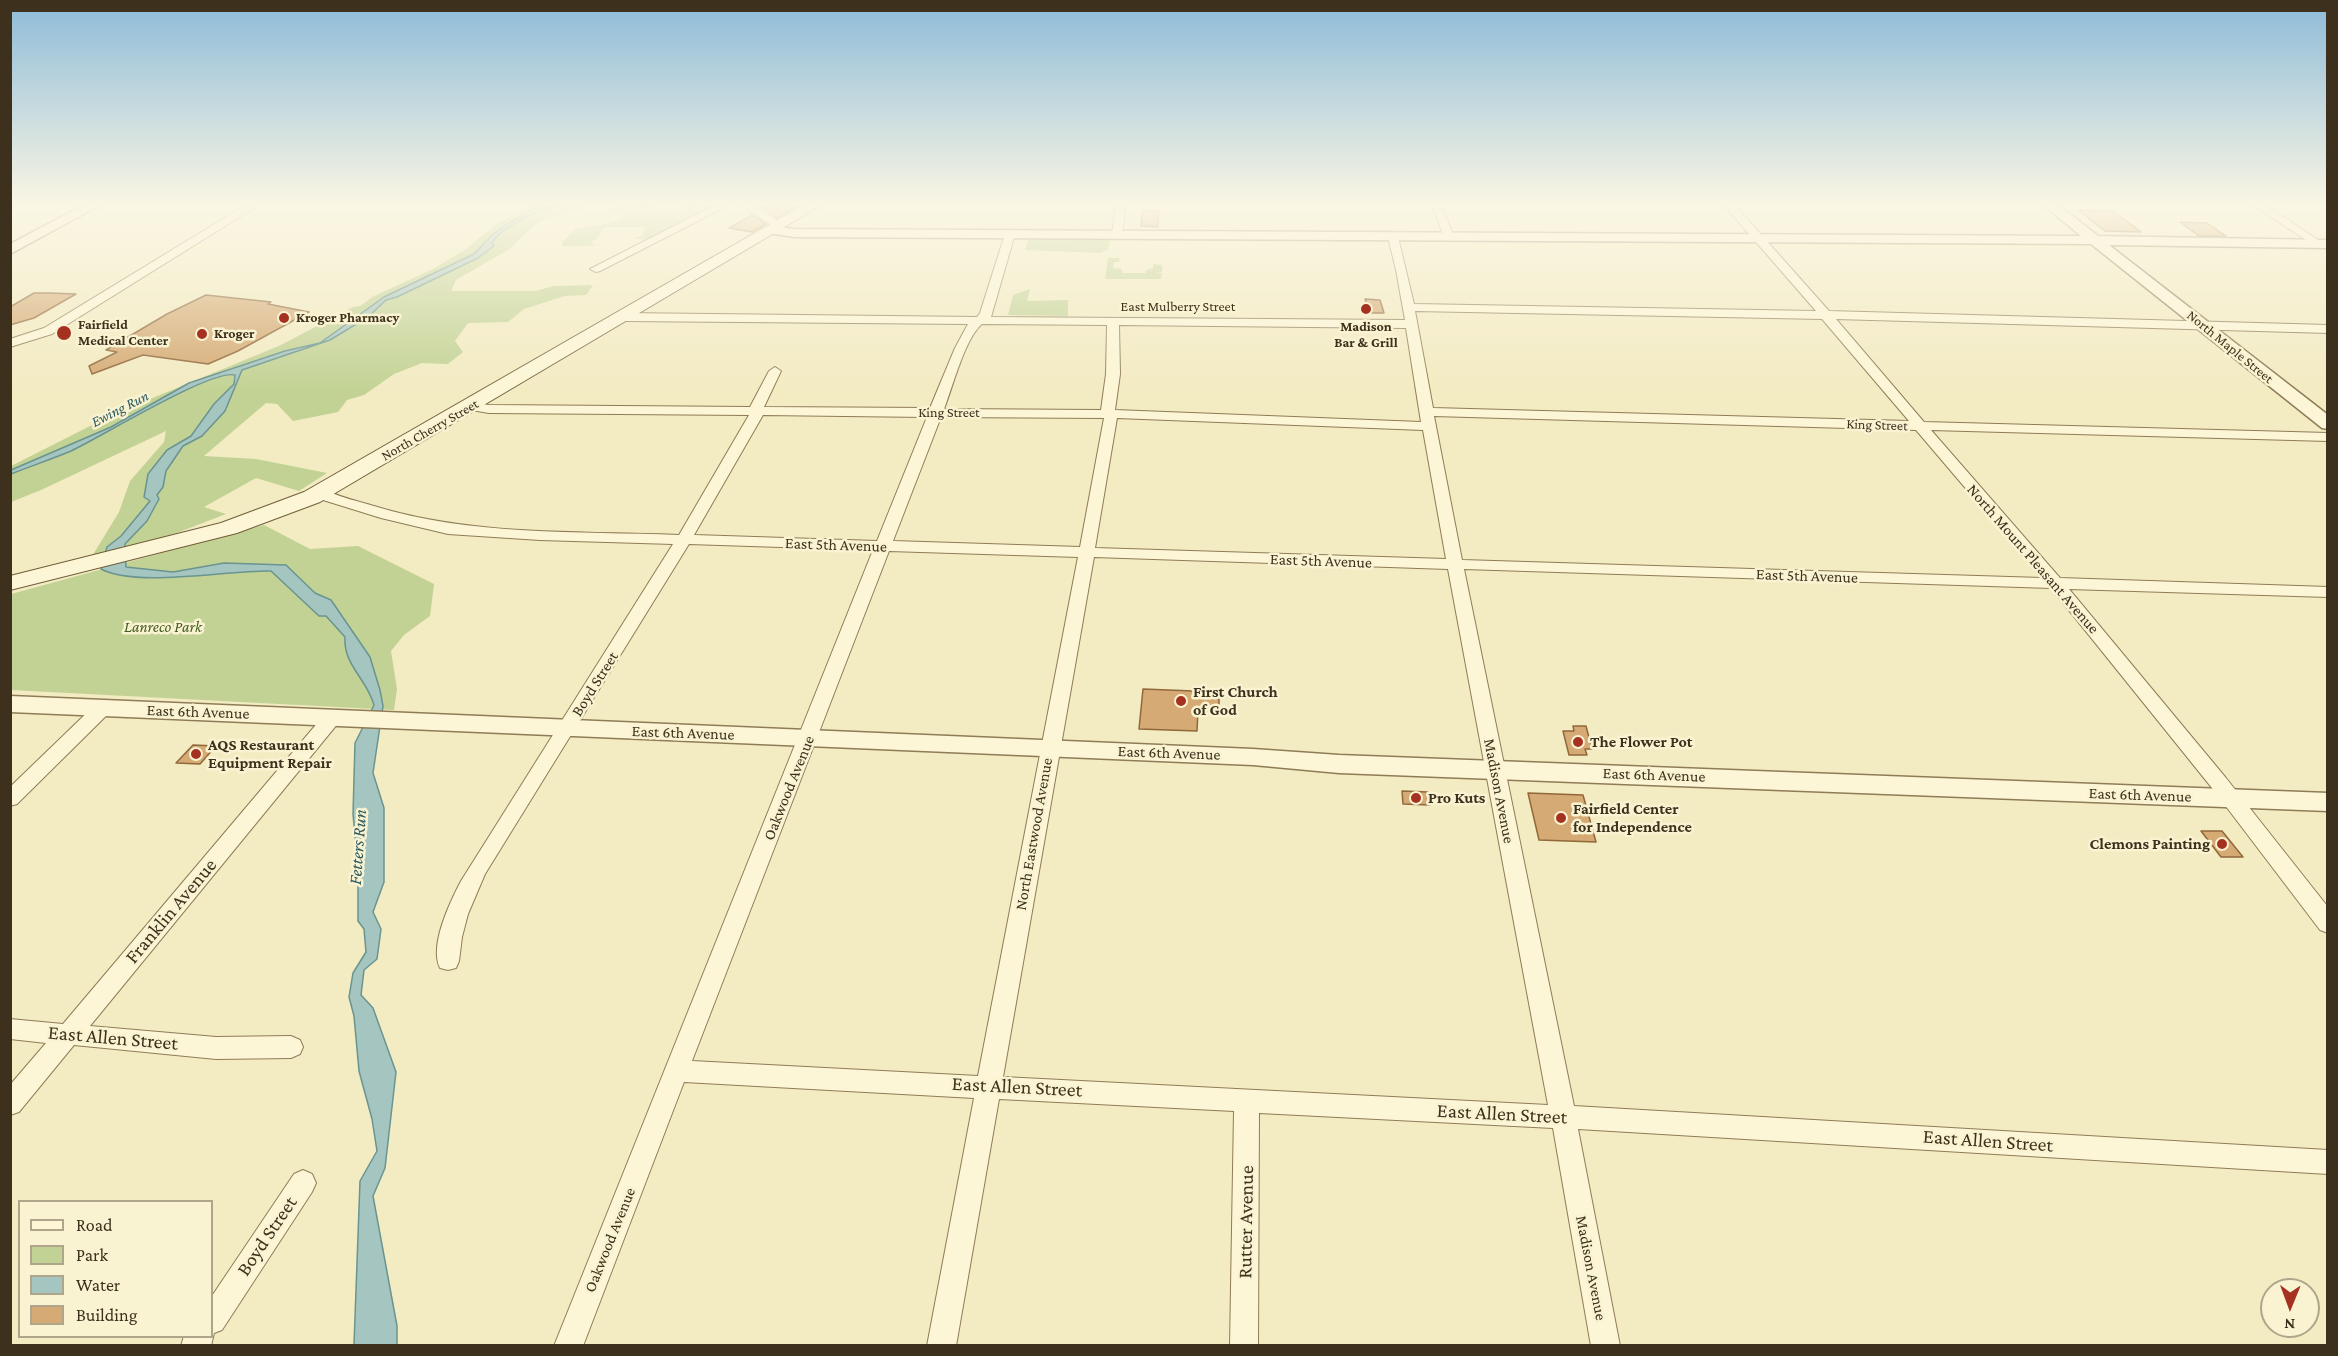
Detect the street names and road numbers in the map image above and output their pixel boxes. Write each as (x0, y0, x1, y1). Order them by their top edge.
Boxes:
street label: East Mulberry Street (1121, 299, 1235, 315)
street label: North Maple Street (2183, 307, 2277, 387)
street label: North Cherry Street (378, 395, 482, 465)
street label: King Street (918, 405, 980, 421)
street label: King Street (1846, 416, 1908, 434)
street label: North Mount Pleasant Avenue (1963, 480, 2103, 638)
street label: East 5th Avenue (785, 534, 887, 556)
street label: East 5th Avenue (1270, 550, 1372, 572)
street label: East 5th Avenue (1756, 565, 1858, 587)
street label: Boyd Street (568, 648, 622, 720)
street label: East 6th Avenue (146, 701, 250, 723)
street label: East 6th Avenue (631, 722, 735, 744)
street label: Oakwood Avenue (759, 733, 819, 843)
street label: Madison Avenue (1479, 737, 1519, 845)
street label: East 6th Avenue (1117, 742, 1221, 764)
street label: North Eastwood Avenue (1011, 756, 1057, 912)
street label: East 6th Avenue (1602, 764, 1706, 786)
street label: East 6th Avenue (2088, 784, 2192, 806)
street label: Franklin Avenue (120, 854, 222, 968)
street label: East Allen Street (47, 1020, 179, 1056)
street label: East Allen Street (951, 1072, 1083, 1102)
street label: East Allen Street (1436, 1099, 1568, 1129)
street label: East Allen Street (1922, 1124, 2054, 1158)
street label: Rutter Avenue (1233, 1165, 1259, 1279)
street label: Oakwood Avenue (580, 1185, 640, 1295)
street label: Boyd Street (232, 1192, 302, 1280)
street label: Madison Avenue (1571, 1214, 1611, 1322)

